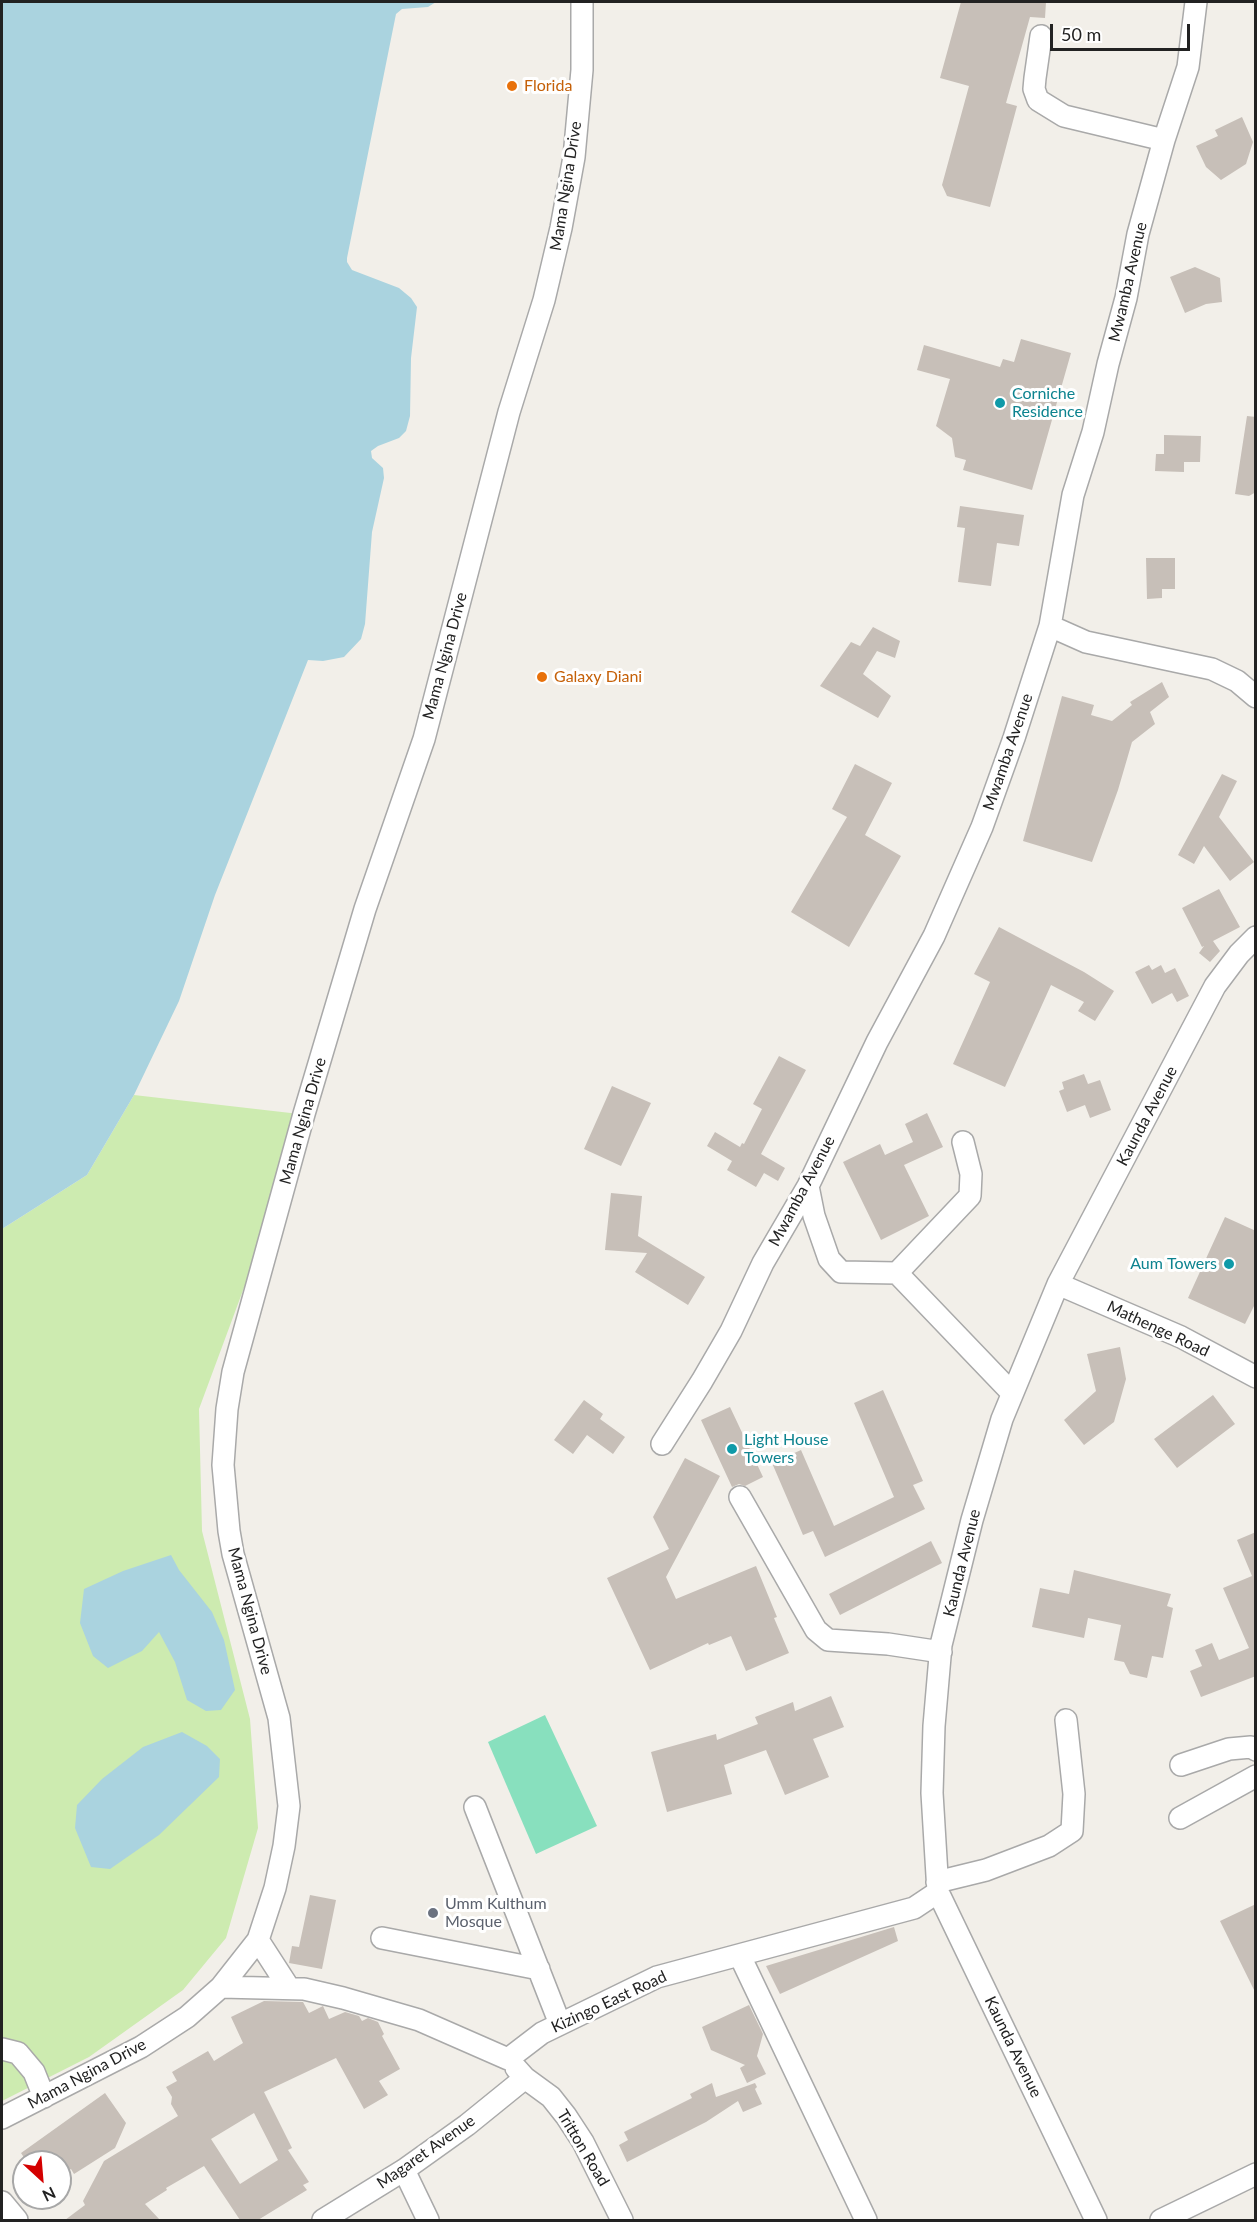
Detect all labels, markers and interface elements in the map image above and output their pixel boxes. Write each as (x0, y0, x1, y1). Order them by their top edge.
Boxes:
scale bar (1053, 12, 1192, 50)
text: 50 m (1061, 23, 1101, 45)
place label: Florida (524, 76, 572, 96)
marker: Florida (505, 79, 519, 93)
street label: Mama Ngina Drive (546, 120, 586, 252)
street label: Mwamba Avenue (1105, 220, 1151, 344)
place label: Corniche Residence (1012, 384, 1083, 422)
marker: Corniche Residence (993, 396, 1007, 410)
street label: Mama Ngina Drive (419, 590, 471, 722)
place label: Galaxy Diani (554, 667, 642, 687)
marker: Galaxy Diani (535, 670, 549, 684)
street label: Mwamba Avenue (979, 691, 1037, 813)
street label: Mama Ngina Drive (276, 1055, 330, 1187)
street label: Kaunda Avenue (1113, 1063, 1181, 1169)
street label: Mwamba Avenue (765, 1133, 839, 1249)
place label: Aum Towers (1130, 1254, 1217, 1274)
marker: Aum Towers (1222, 1257, 1236, 1271)
street label: Mathenge Road (1104, 1297, 1212, 1361)
place label: Light House Towers (744, 1430, 828, 1468)
marker: Light House Towers (725, 1442, 739, 1456)
street label: Kaunda Avenue (939, 1507, 985, 1619)
street label: Mama Ngina Drive (224, 1545, 276, 1677)
place label: Umm Kulthum Mosque (445, 1894, 547, 1932)
marker: Umm Kulthum Mosque (426, 1906, 440, 1920)
street label: Kizingo East Road (548, 1967, 670, 2037)
street label: Kaunda Avenue (980, 1993, 1046, 2101)
street label: Mama Ngina Drive (25, 2035, 149, 2113)
street label: Tritton Road (553, 2106, 613, 2190)
street label: Magaret Avenue (373, 2111, 479, 2193)
north arrow (12, 2150, 72, 2210)
text: N (40, 2184, 59, 2206)

